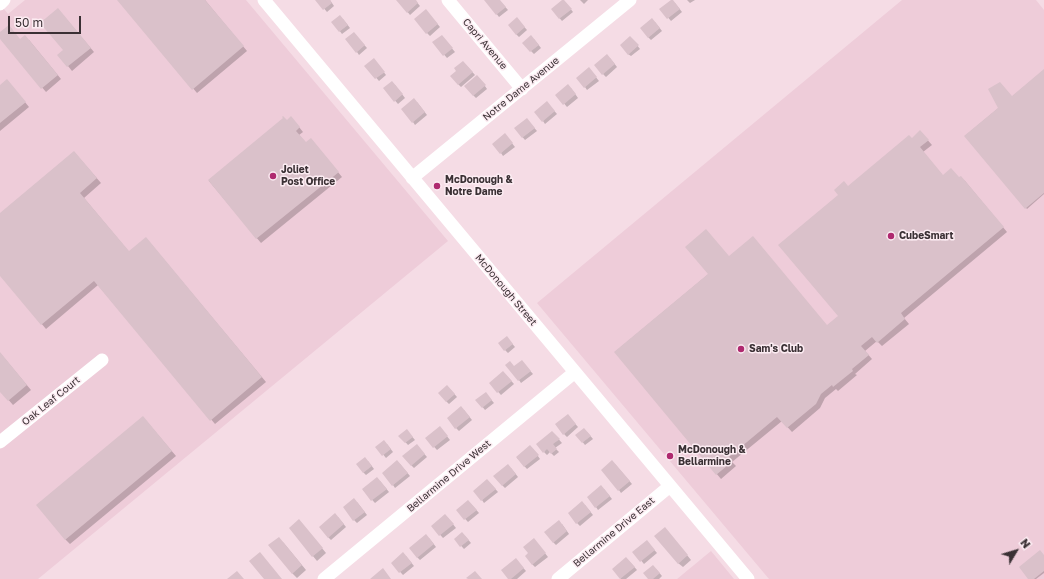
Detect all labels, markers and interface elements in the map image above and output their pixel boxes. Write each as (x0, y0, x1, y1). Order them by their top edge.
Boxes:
scale bar (10, 8, 83, 34)
text: 50 m (15, 15, 43, 30)
street label: Capri Avenue (460, 16, 510, 72)
street label: Notre Dame Avenue (480, 55, 562, 123)
place label: Joliet Post Office (281, 164, 335, 188)
marker: Joliet Post Office (268, 171, 278, 181)
place label: McDonough & Notre Dame (445, 174, 513, 198)
marker: McDonough & Notre Dame (432, 181, 442, 191)
place label: CubeSmart (899, 230, 953, 242)
marker: CubeSmart (886, 231, 896, 241)
street label: McDonough Street (473, 252, 539, 328)
place label: Sam's Club (749, 343, 803, 355)
marker: Sam's Club (736, 344, 746, 354)
street label: Oak Leaf Court (19, 374, 83, 428)
street label: Bellarmine Drive West (405, 437, 493, 515)
place label: McDonough & Bellarmine (678, 444, 746, 468)
marker: McDonough & Bellarmine (665, 451, 675, 461)
street label: Bellarmine Drive East (571, 494, 657, 570)
north arrow (996, 531, 1036, 571)
text: N (1018, 536, 1034, 551)

